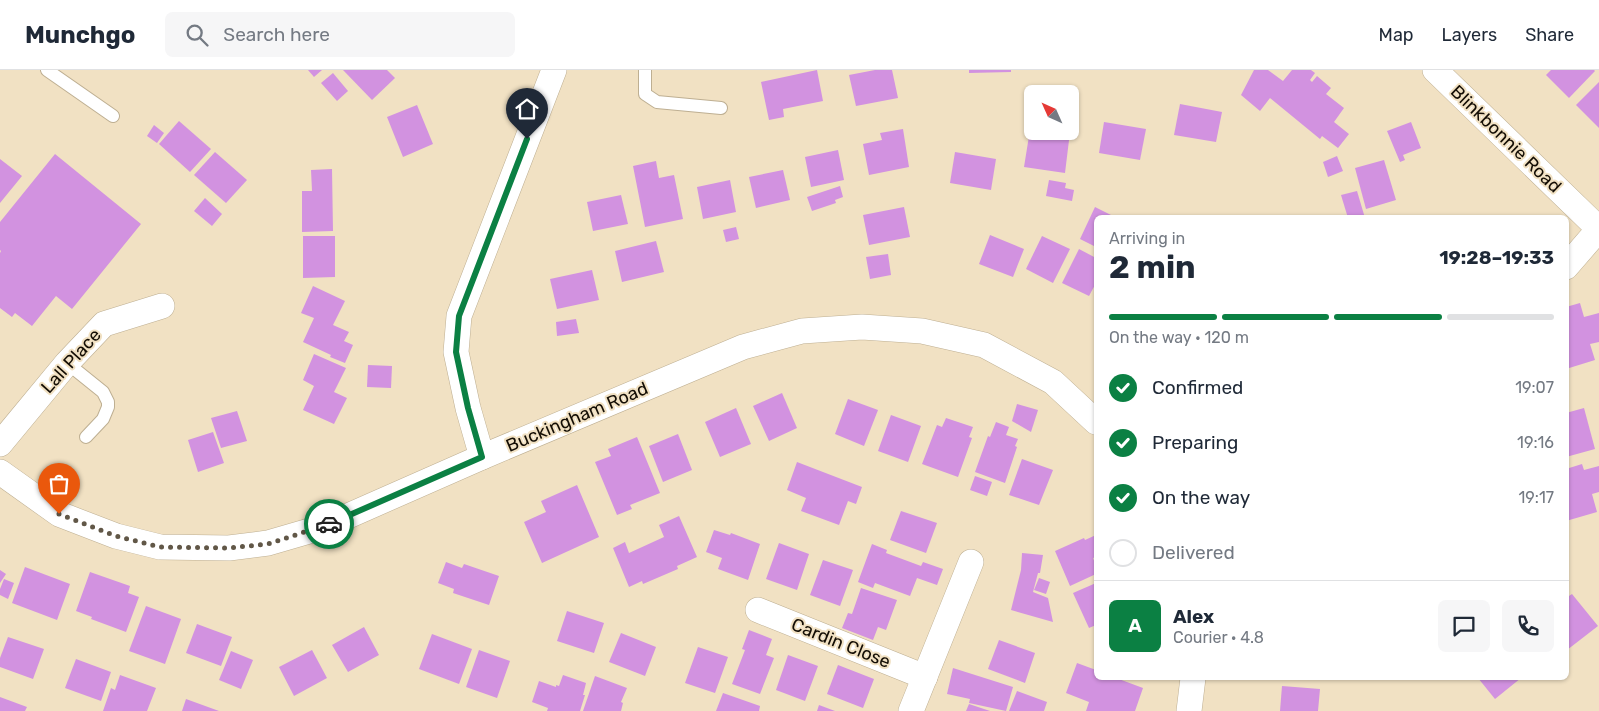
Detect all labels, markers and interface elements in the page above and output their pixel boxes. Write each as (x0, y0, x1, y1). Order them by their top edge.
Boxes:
search box (165, 12, 515, 57)
text: Munchgo (25, 21, 135, 49)
icon: search (183, 21, 211, 49)
text: Search here (223, 23, 330, 46)
text: Map (1379, 24, 1414, 46)
text: Layers (1442, 24, 1497, 46)
text: Share (1525, 24, 1574, 46)
street label: Blinkbonnie Road (1446, 81, 1566, 197)
north arrow (1024, 85, 1079, 140)
map controls (1024, 85, 1079, 140)
pin (506, 88, 548, 139)
icon: home (513, 95, 541, 123)
text: Arriving in (1109, 229, 1185, 248)
text: 19:28–19:33 (1439, 246, 1554, 269)
text: 2 min (1109, 248, 1196, 286)
street label: Lall Place (36, 324, 106, 398)
text: On the way · 120 m (1109, 328, 1249, 347)
icon: check (1109, 374, 1137, 402)
text: Confirmed (1152, 376, 1243, 399)
street label: Buckingham Road (503, 377, 651, 457)
text: 19:07 (1515, 378, 1554, 397)
icon: check (1109, 429, 1137, 457)
text: Preparing (1152, 431, 1238, 454)
text: 19:16 (1517, 433, 1554, 452)
pin (38, 463, 80, 514)
icon: bag (45, 470, 73, 498)
icon: check (1109, 484, 1137, 512)
text: On the way (1152, 486, 1250, 509)
text: 19:17 (1519, 488, 1554, 507)
courier (304, 499, 354, 549)
icon: car (315, 510, 343, 538)
text: Delivered (1152, 541, 1235, 564)
button: chat (1438, 600, 1490, 652)
button: phone (1502, 600, 1554, 652)
text: Alex (1173, 605, 1214, 628)
street label: Cardin Close (788, 613, 894, 673)
text: A (1128, 614, 1142, 637)
text: Courier · 4.8 (1173, 628, 1264, 647)

